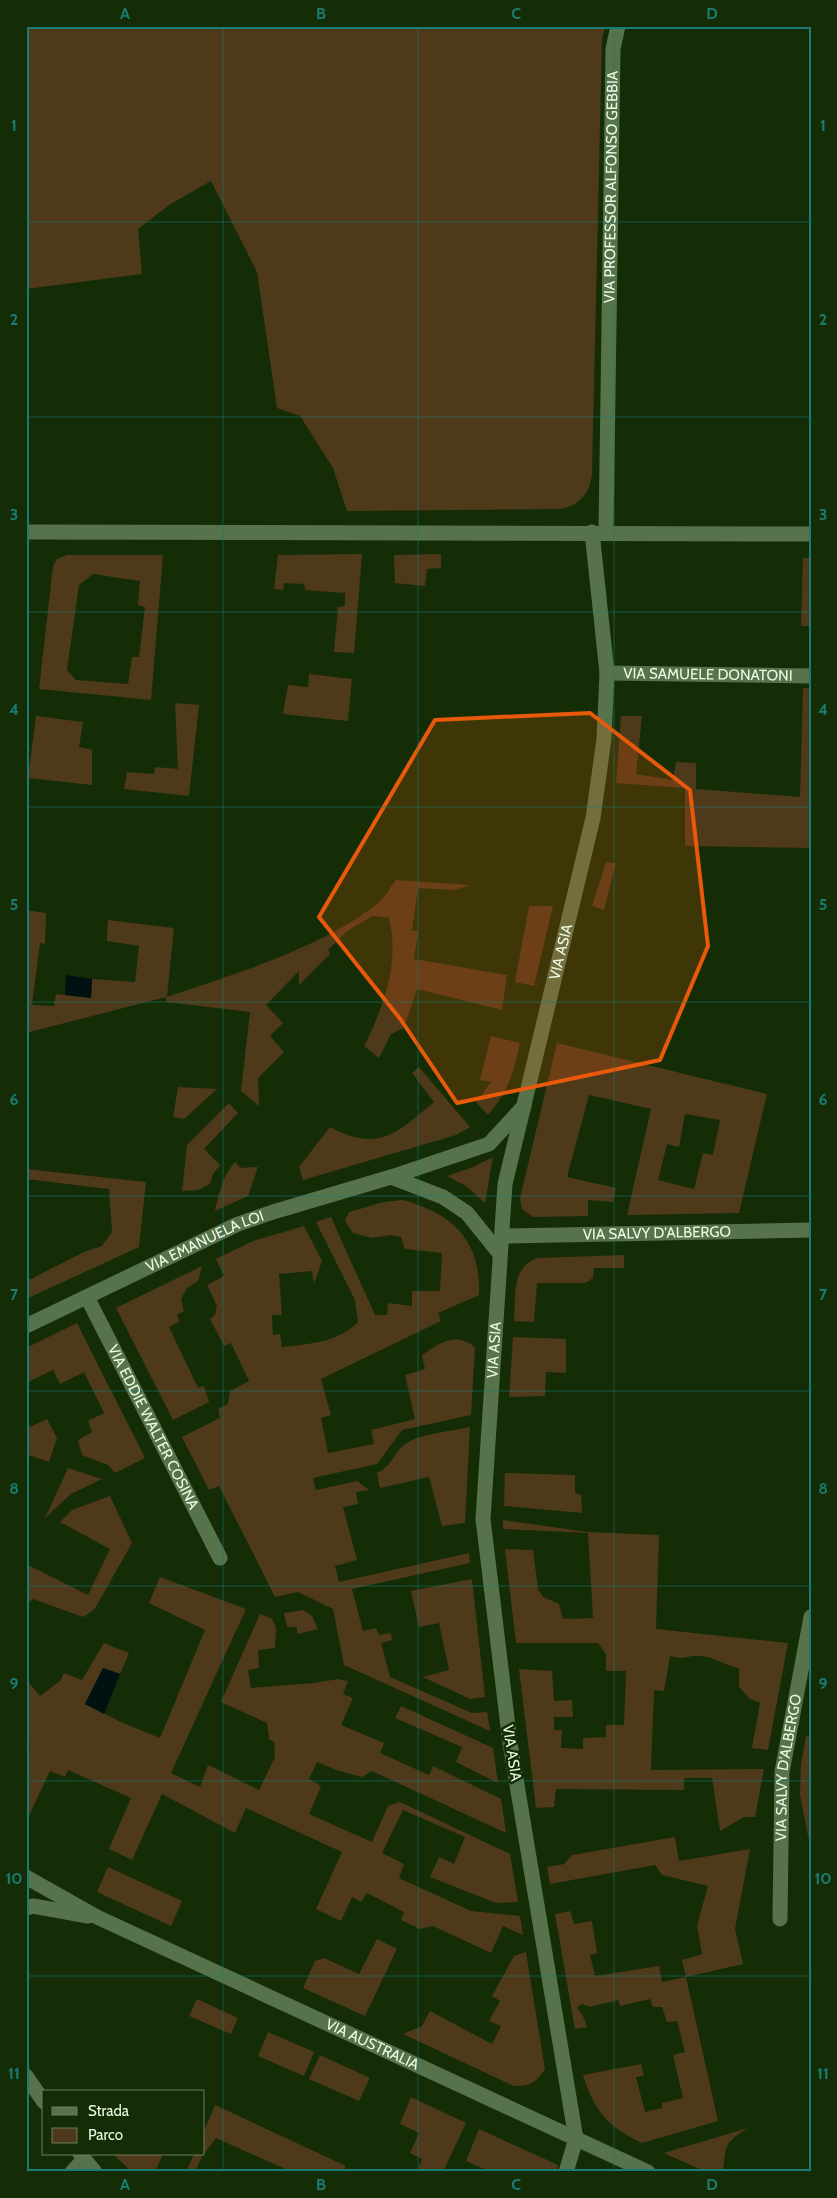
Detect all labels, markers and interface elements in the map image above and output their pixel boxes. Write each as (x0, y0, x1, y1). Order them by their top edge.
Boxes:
text: A (120, 4, 130, 23)
text: B (316, 4, 326, 23)
text: C (511, 4, 521, 23)
text: D (706, 4, 718, 23)
street label: VIA PROFESSOR ALFONSO GEBBIA (600, 70, 622, 303)
text: 1 (11, 116, 17, 135)
text: 1 (820, 116, 826, 135)
text: 2 (10, 310, 18, 329)
text: 2 (819, 310, 827, 329)
text: 3 (10, 505, 18, 524)
text: 3 (819, 505, 827, 524)
street label: VIA SAMUELE DONATONI (623, 664, 793, 685)
text: 4 (9, 700, 19, 719)
text: 4 (818, 700, 828, 719)
text: 5 (10, 895, 18, 914)
text: 5 (819, 895, 827, 914)
street label: VIA ASIA (545, 922, 576, 982)
text: 6 (10, 1090, 19, 1109)
text: 6 (819, 1090, 828, 1109)
street label: VIA EMANUELA LOI (143, 1207, 266, 1276)
street label: VIA SALVY D'ALBERGO (583, 1223, 731, 1243)
text: 7 (10, 1285, 19, 1304)
text: 7 (819, 1285, 828, 1304)
street label: VIA ASIA (483, 1320, 505, 1379)
street label: VIA EDDIE WALTER COSINA (104, 1342, 203, 1513)
text: 8 (9, 1479, 19, 1498)
text: 8 (818, 1479, 828, 1498)
text: 9 (10, 1674, 19, 1693)
text: 9 (819, 1674, 828, 1693)
street label: VIA SALVY D'ALBERGO (772, 1693, 805, 1841)
street label: VIA ASIA (499, 1724, 525, 1783)
text: 10 (5, 1869, 23, 1888)
text: 10 (814, 1869, 832, 1888)
street label: VIA AUSTRALIA (323, 2015, 423, 2074)
text: 11 (8, 2064, 20, 2083)
text: 11 (817, 2064, 829, 2083)
legend (42, 2090, 205, 2156)
text: Strada (88, 2102, 130, 2120)
text: Parco (88, 2126, 123, 2144)
text: A (120, 2175, 130, 2194)
text: B (316, 2175, 326, 2194)
text: C (511, 2175, 521, 2194)
text: D (706, 2175, 718, 2194)

